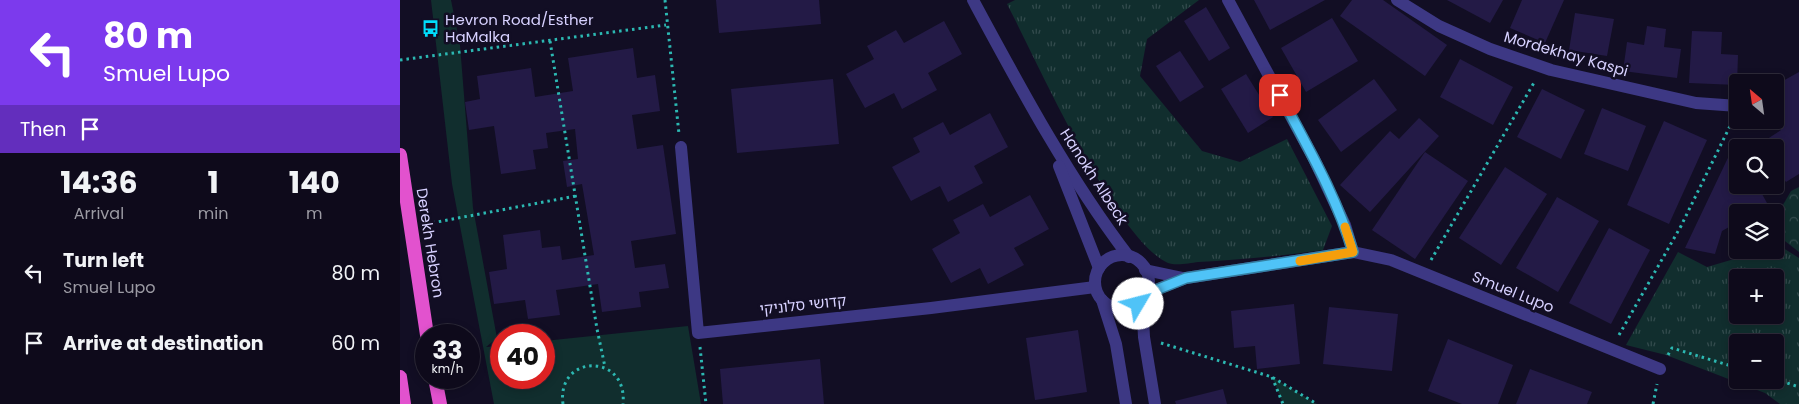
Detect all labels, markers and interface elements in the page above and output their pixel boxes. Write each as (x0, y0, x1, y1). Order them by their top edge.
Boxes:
place label: Hevron Road/Esther HaMalka (445, 9, 594, 47)
text: 80 m (103, 11, 193, 60)
bus stop icon: Hevron Road/Esther HaMalka (421, 19, 441, 39)
icon: left (20, 20, 85, 85)
street label: Mordekhay Kaspi (1502, 26, 1631, 81)
text: Smuel Lupo (103, 58, 230, 89)
pin (1259, 74, 1301, 116)
north arrow (1729, 74, 1784, 129)
map controls (1729, 74, 1784, 389)
icon: arrive (1266, 81, 1294, 109)
icon: arrive (76, 115, 104, 143)
text: Then (20, 116, 66, 143)
street label: Hanokh Albeck (1055, 124, 1134, 229)
button: search (1729, 139, 1784, 194)
text: 14:36 (60, 161, 138, 204)
text: 1 (207, 161, 219, 204)
text: 140 (289, 161, 340, 204)
street label: Derekh Hebron (411, 187, 450, 299)
text: Arrival (74, 202, 124, 225)
text: min (198, 202, 228, 225)
text: m (306, 202, 322, 225)
button: layers (1729, 204, 1784, 259)
text: Turn left (63, 247, 144, 274)
icon: left (20, 259, 48, 287)
text: 80 m (331, 260, 380, 287)
street label: Smuel Lupo (1469, 266, 1557, 318)
button: + (1729, 269, 1784, 324)
text: Smuel Lupo (63, 276, 155, 299)
position arrow (1111, 277, 1163, 329)
street label: קדושי סלוניקי (759, 290, 847, 319)
speed limit sign: 40 (490, 324, 555, 389)
icon: arrive (20, 329, 48, 357)
text: Arrive at destination (63, 330, 264, 357)
text: 60 m (331, 330, 380, 357)
text: 33 (432, 333, 463, 368)
button: − (1729, 334, 1784, 389)
text: km/h (432, 360, 463, 377)

